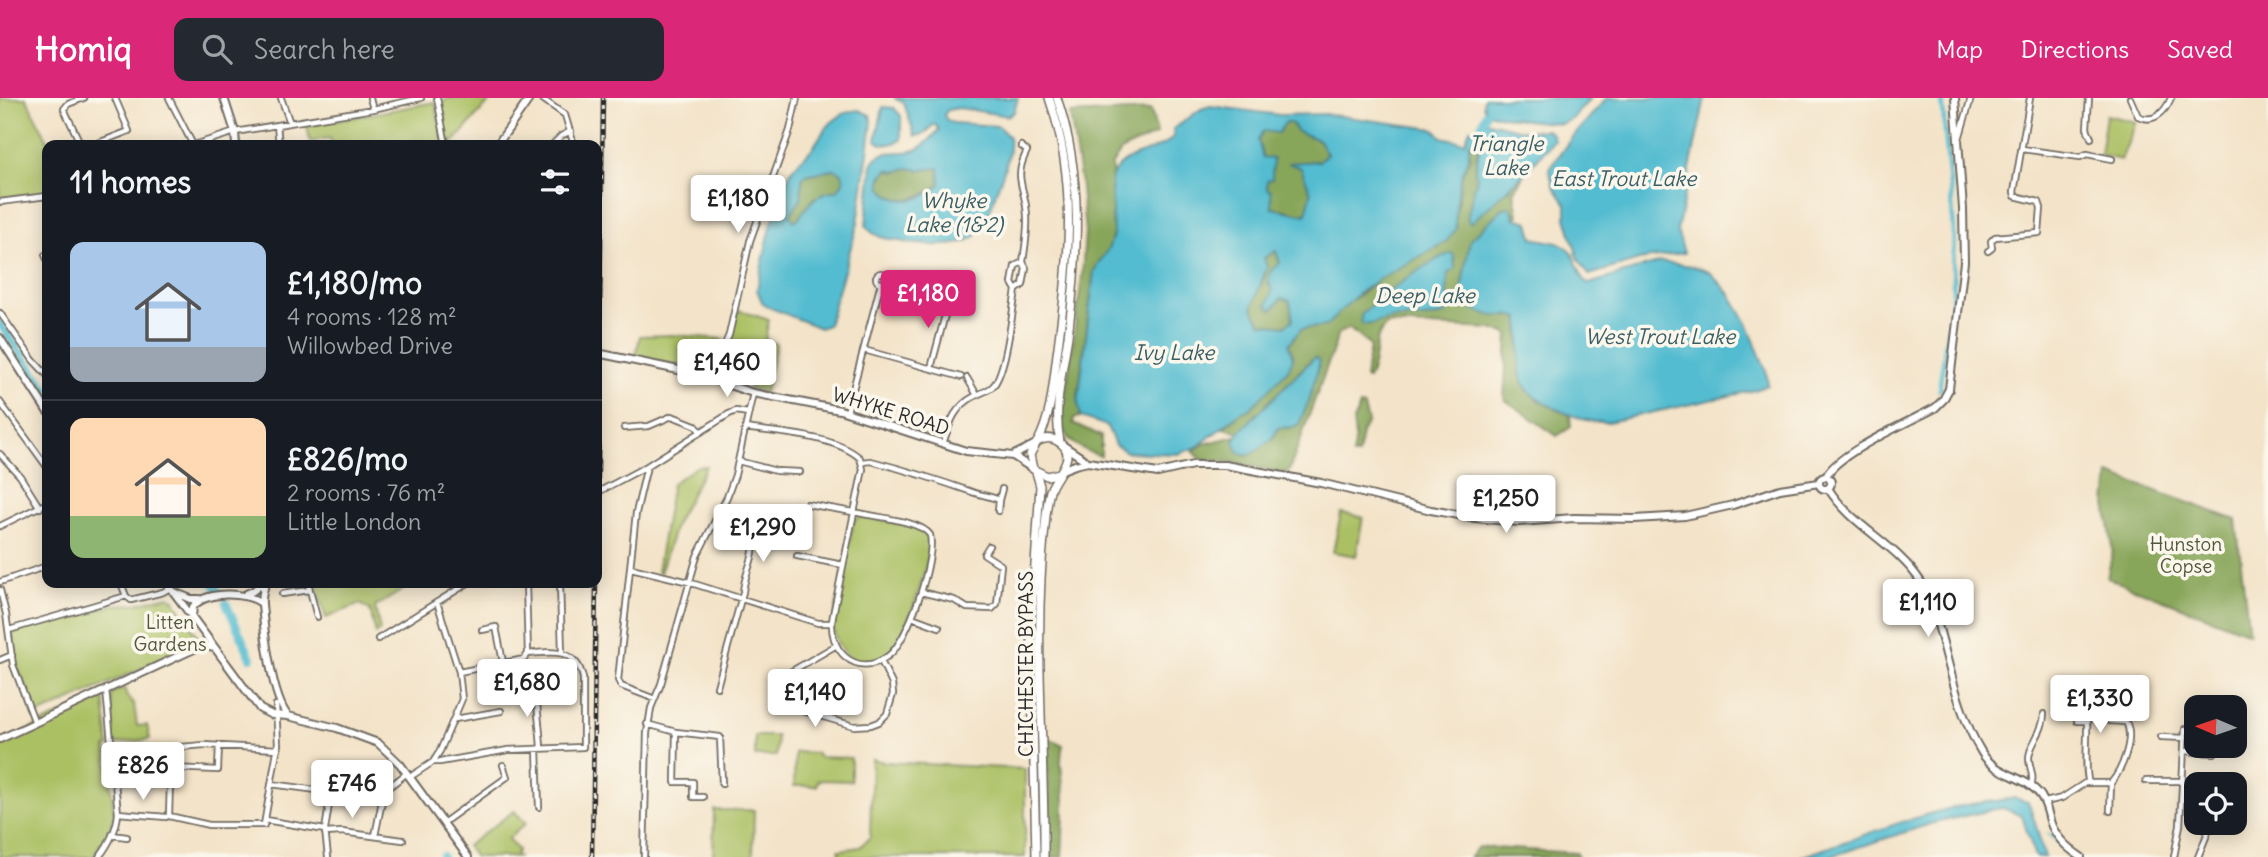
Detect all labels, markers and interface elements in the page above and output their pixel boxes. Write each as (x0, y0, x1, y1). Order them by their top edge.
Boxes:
search box (174, 18, 664, 81)
text: Homiq (35, 28, 132, 70)
icon: search (198, 30, 236, 68)
text: Search here (254, 33, 395, 66)
text: Map (1936, 34, 1983, 64)
text: Directions (2021, 34, 2129, 64)
text: Saved (2167, 34, 2233, 64)
water label: Triangle Lake (1469, 130, 1545, 181)
text: 11 homes (70, 163, 191, 201)
icon: filters (536, 163, 574, 201)
water label: East Trout Lake (1552, 165, 1698, 192)
pin: £1,180 (681, 176, 795, 235)
text: £1,180 (707, 183, 769, 212)
water label: Whyke Lake (1&2) (905, 187, 1005, 238)
text: £1,180/mo (287, 264, 422, 302)
icon: home (126, 270, 210, 354)
pin: £1,180 (871, 271, 985, 330)
text: £1,180 (897, 278, 959, 307)
water label: Deep Lake (1375, 282, 1476, 309)
text: 4 rooms · 128 m² (287, 302, 457, 331)
water label: West Trout Lake (1585, 323, 1737, 350)
text: Willowbed Drive (287, 331, 453, 360)
water label: Ivy Lake (1134, 339, 1216, 366)
pin: £1,460 (670, 340, 784, 399)
text: £1,460 (693, 347, 761, 376)
street label: WHYKE ROAD (830, 382, 952, 440)
text: £826/mo (287, 440, 408, 478)
icon: home (126, 446, 210, 530)
pin: £1,250 (1449, 476, 1563, 535)
text: 2 rooms · 76 m² (287, 478, 445, 507)
text: £1,250 (1473, 483, 1539, 512)
pin: £1,290 (706, 504, 820, 564)
text: Little London (287, 507, 421, 536)
text: £1,290 (730, 512, 796, 541)
park label: Hunston Copse (2150, 532, 2222, 578)
street label: CHICHESTER BYPASS (1014, 571, 1038, 757)
pin: £1,110 (1871, 580, 1985, 639)
text: £1,110 (1899, 587, 1957, 616)
park label: Litten Gardens (133, 610, 207, 656)
pin: £1,680 (470, 660, 584, 719)
text: £1,680 (493, 667, 561, 696)
pin: £1,140 (758, 670, 872, 729)
pin: £1,330 (2043, 676, 2157, 735)
text: £1,140 (784, 677, 846, 706)
text: £1,330 (2066, 683, 2134, 712)
north arrow (2184, 695, 2247, 758)
map controls (2184, 695, 2247, 835)
pin: £826 (102, 742, 184, 802)
text: £826 (117, 750, 169, 779)
pin: £746 (311, 760, 393, 820)
text: £746 (327, 768, 377, 797)
button: locate (2184, 772, 2247, 835)

